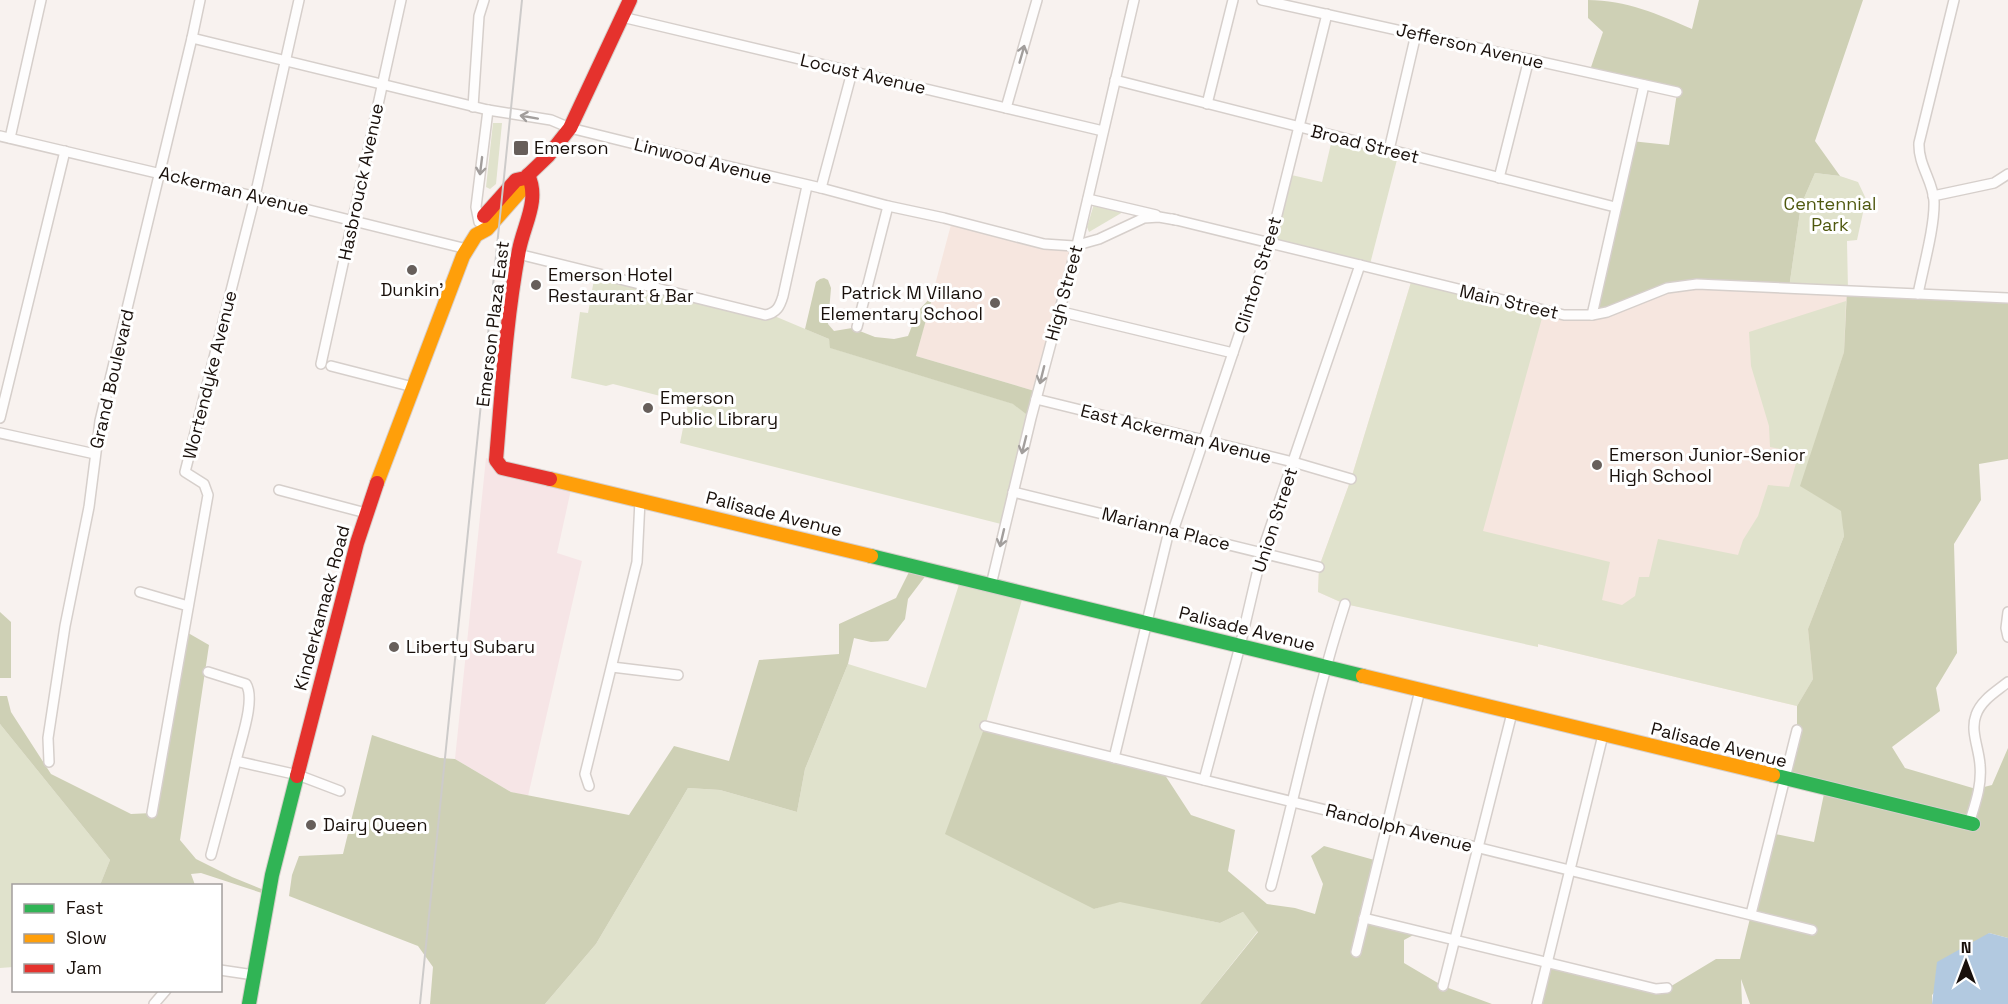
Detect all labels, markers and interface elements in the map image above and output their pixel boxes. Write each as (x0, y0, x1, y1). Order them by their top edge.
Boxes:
street label: Jefferson Avenue (1394, 17, 1546, 74)
one-way arrow (1016, 45, 1028, 64)
street label: Locust Avenue (798, 48, 928, 99)
street label: Hasbrouck Avenue (333, 101, 388, 263)
one-way arrow (520, 111, 540, 122)
street label: Broad Street (1309, 119, 1422, 168)
street label: Linwood Avenue (632, 132, 774, 189)
place label: Emerson (534, 136, 609, 159)
marker: Emerson (512, 139, 530, 157)
one-way arrow (475, 156, 486, 175)
street label: Ackerman Avenue (157, 161, 311, 220)
park label: Centennial Park (1784, 192, 1876, 236)
street label: Clinton Street (1229, 214, 1286, 336)
street label: Emerson Plaza East (471, 240, 514, 408)
street label: High Street (1040, 242, 1087, 343)
marker: Dunkin' (405, 263, 419, 277)
place label: Emerson Hotel Restaurant & Bar (548, 263, 694, 307)
place label: Dunkin' (380, 278, 444, 301)
marker: Emerson Hotel Restaurant & Bar (529, 278, 543, 292)
street label: Main Street (1457, 279, 1561, 324)
place label: Patrick M Villano Elementary School (820, 281, 983, 325)
street label: Wortendyke Avenue (177, 288, 242, 462)
marker: Patrick M Villano Elementary School (988, 296, 1002, 310)
street label: Grand Boulevard (84, 307, 139, 451)
one-way arrow (1035, 365, 1047, 384)
place label: Emerson Public Library (660, 386, 778, 430)
street label: East Ackerman Avenue (1078, 399, 1274, 468)
marker: Emerson Public Library (641, 401, 655, 415)
one-way arrow (1017, 436, 1029, 455)
place label: Emerson Junior-Senior High School (1609, 443, 1806, 487)
marker: Emerson Junior-Senior High School (1590, 458, 1604, 472)
street label: Union Street (1247, 464, 1302, 575)
street label: Palisade Avenue (704, 485, 845, 542)
street label: Marianna Place (1100, 501, 1233, 556)
street label: Kinderkamack Road (288, 523, 355, 693)
one-way arrow (995, 529, 1007, 548)
street label: Palisade Avenue (1177, 600, 1318, 657)
place label: Liberty Subaru (406, 635, 535, 658)
marker: Liberty Subaru (387, 640, 401, 654)
street label: Palisade Avenue (1649, 716, 1790, 773)
street label: Randolph Avenue (1323, 798, 1475, 857)
place label: Dairy Queen (323, 813, 428, 836)
marker: Dairy Queen (304, 818, 318, 832)
legend (12, 884, 222, 992)
text: Fast (66, 896, 103, 919)
text: Slow (66, 926, 107, 949)
north arrow (1936, 932, 1996, 992)
text: N (1961, 937, 1971, 958)
text: Jam (66, 956, 102, 979)

